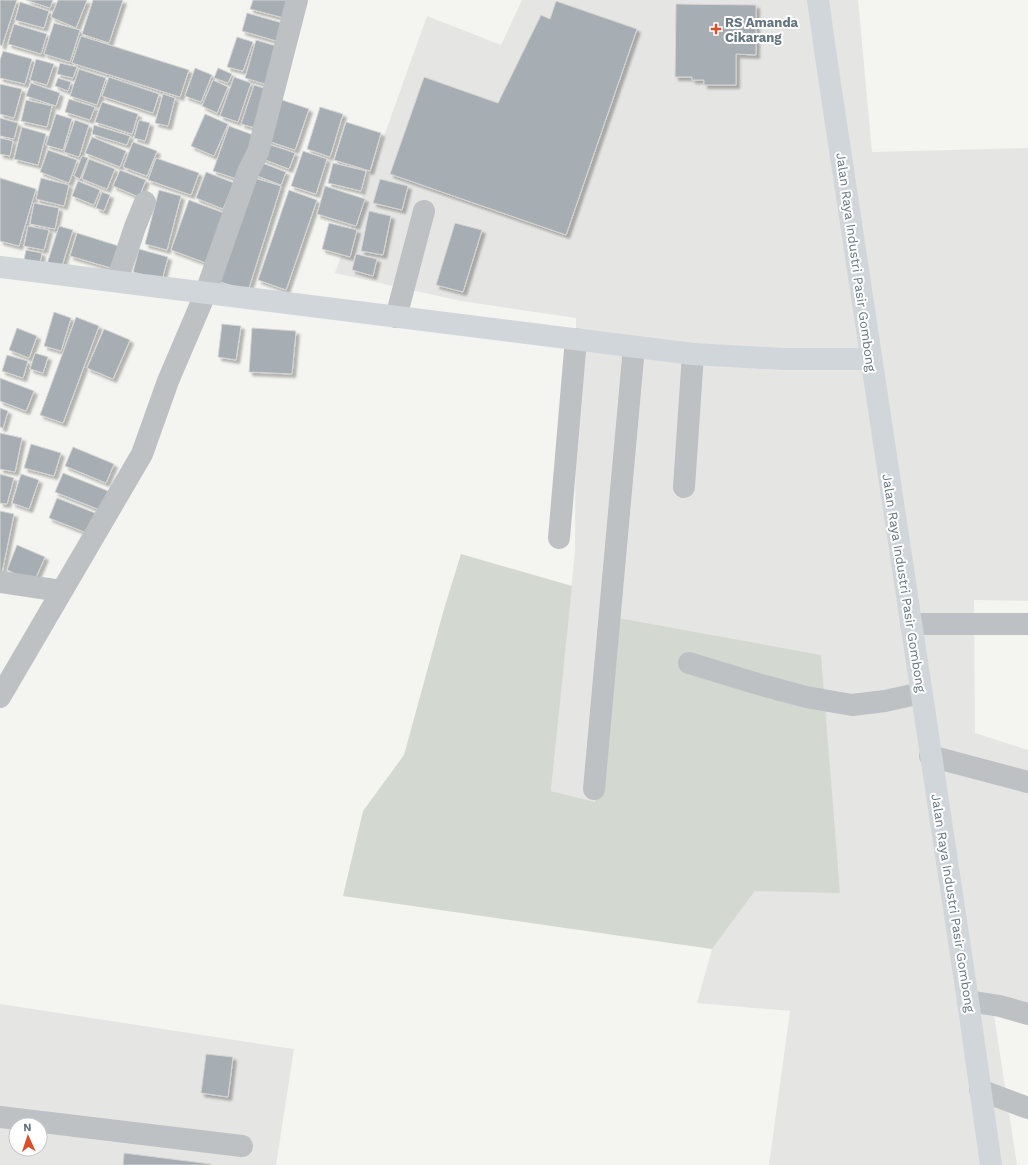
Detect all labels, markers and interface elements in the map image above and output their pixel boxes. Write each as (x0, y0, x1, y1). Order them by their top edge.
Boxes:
place label: RS Amanda Cikarang (725, 15, 799, 45)
marker: RS Amanda Cikarang (710, 23, 722, 35)
street label: Jalan Raya Industri Pasir Gombong (833, 152, 879, 373)
street label: Jalan Raya Industri Pasir Gombong (879, 473, 929, 693)
street label: Jalan Raya Industri Pasir Gombong (928, 793, 978, 1013)
north arrow (8, 1117, 48, 1157)
text: N (23, 1121, 32, 1134)

